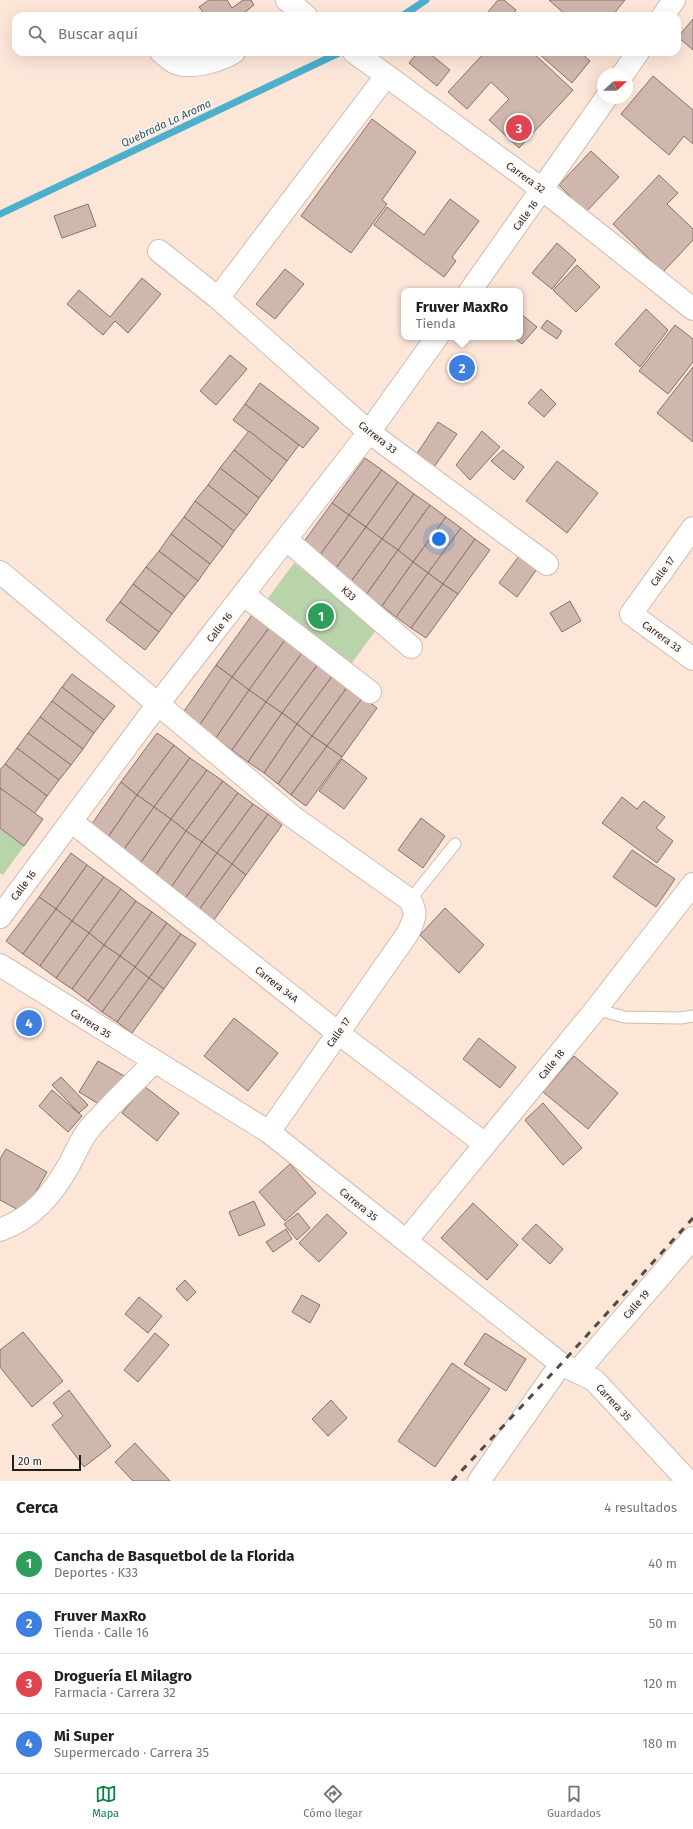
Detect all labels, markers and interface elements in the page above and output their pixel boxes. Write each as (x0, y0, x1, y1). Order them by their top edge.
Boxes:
search box (12, 12, 681, 56)
icon: search (26, 23, 48, 45)
text: Buscar aquí (58, 25, 138, 43)
north arrow (597, 68, 633, 104)
water label: Quebrada La Aroma (119, 97, 213, 150)
pin: 3 (506, 113, 532, 143)
street label: Carrera 32 (504, 160, 547, 196)
street label: Calle 16 (511, 198, 541, 233)
popup (401, 288, 523, 340)
text: Fruver MaxRo (416, 298, 508, 316)
text: Tienda (416, 316, 456, 331)
pin: 2 (449, 353, 475, 383)
street label: Carrera 33 (356, 419, 399, 456)
your location (429, 529, 449, 549)
street label: Calle 17 (648, 554, 678, 589)
street label: K33 (338, 584, 358, 603)
pin: 1 (308, 601, 334, 631)
street label: Calle 16 (204, 610, 235, 645)
street label: Carrera 33 (640, 619, 683, 655)
street label: Calle 16 (9, 868, 39, 903)
street label: Carrera 34A (252, 964, 301, 1006)
street label: Carrera 35 (68, 1007, 113, 1041)
pin: 4 (16, 1008, 42, 1038)
street label: Calle 17 (324, 1015, 354, 1050)
street label: Calle 18 (536, 1047, 568, 1082)
street label: Carrera 35 (337, 1186, 380, 1224)
street label: Calle 19 (621, 1288, 653, 1322)
street label: Carrera 35 (593, 1382, 633, 1423)
scale bar (12, 1453, 81, 1472)
text: 20 m (18, 1455, 42, 1468)
text: Cerca (16, 1497, 58, 1518)
text: 4 resultados (604, 1500, 677, 1515)
text: Cancha de Basquetbol de la Florida (54, 1547, 295, 1565)
text: 1 (26, 1556, 32, 1571)
text: 40 m (648, 1556, 677, 1571)
text: Deportes · K33 (54, 1565, 138, 1580)
text: Fruver MaxRo (54, 1607, 146, 1625)
text: 2 (26, 1616, 32, 1631)
text: 50 m (649, 1616, 677, 1631)
text: Tienda · Calle 16 (54, 1625, 149, 1640)
text: Droguería El Milagro (54, 1667, 192, 1685)
text: 3 (26, 1676, 32, 1691)
text: 120 m (643, 1676, 677, 1691)
text: Farmacia · Carrera 32 (54, 1685, 176, 1700)
text: Mi Super (54, 1727, 114, 1745)
text: 4 (25, 1736, 33, 1751)
text: 180 m (642, 1736, 677, 1751)
text: Supermercado · Carrera 35 (54, 1745, 209, 1760)
tab: Mapa (92, 1783, 119, 1820)
tab: Cómo llegar (303, 1783, 363, 1820)
tab: Guardados (547, 1783, 601, 1820)

